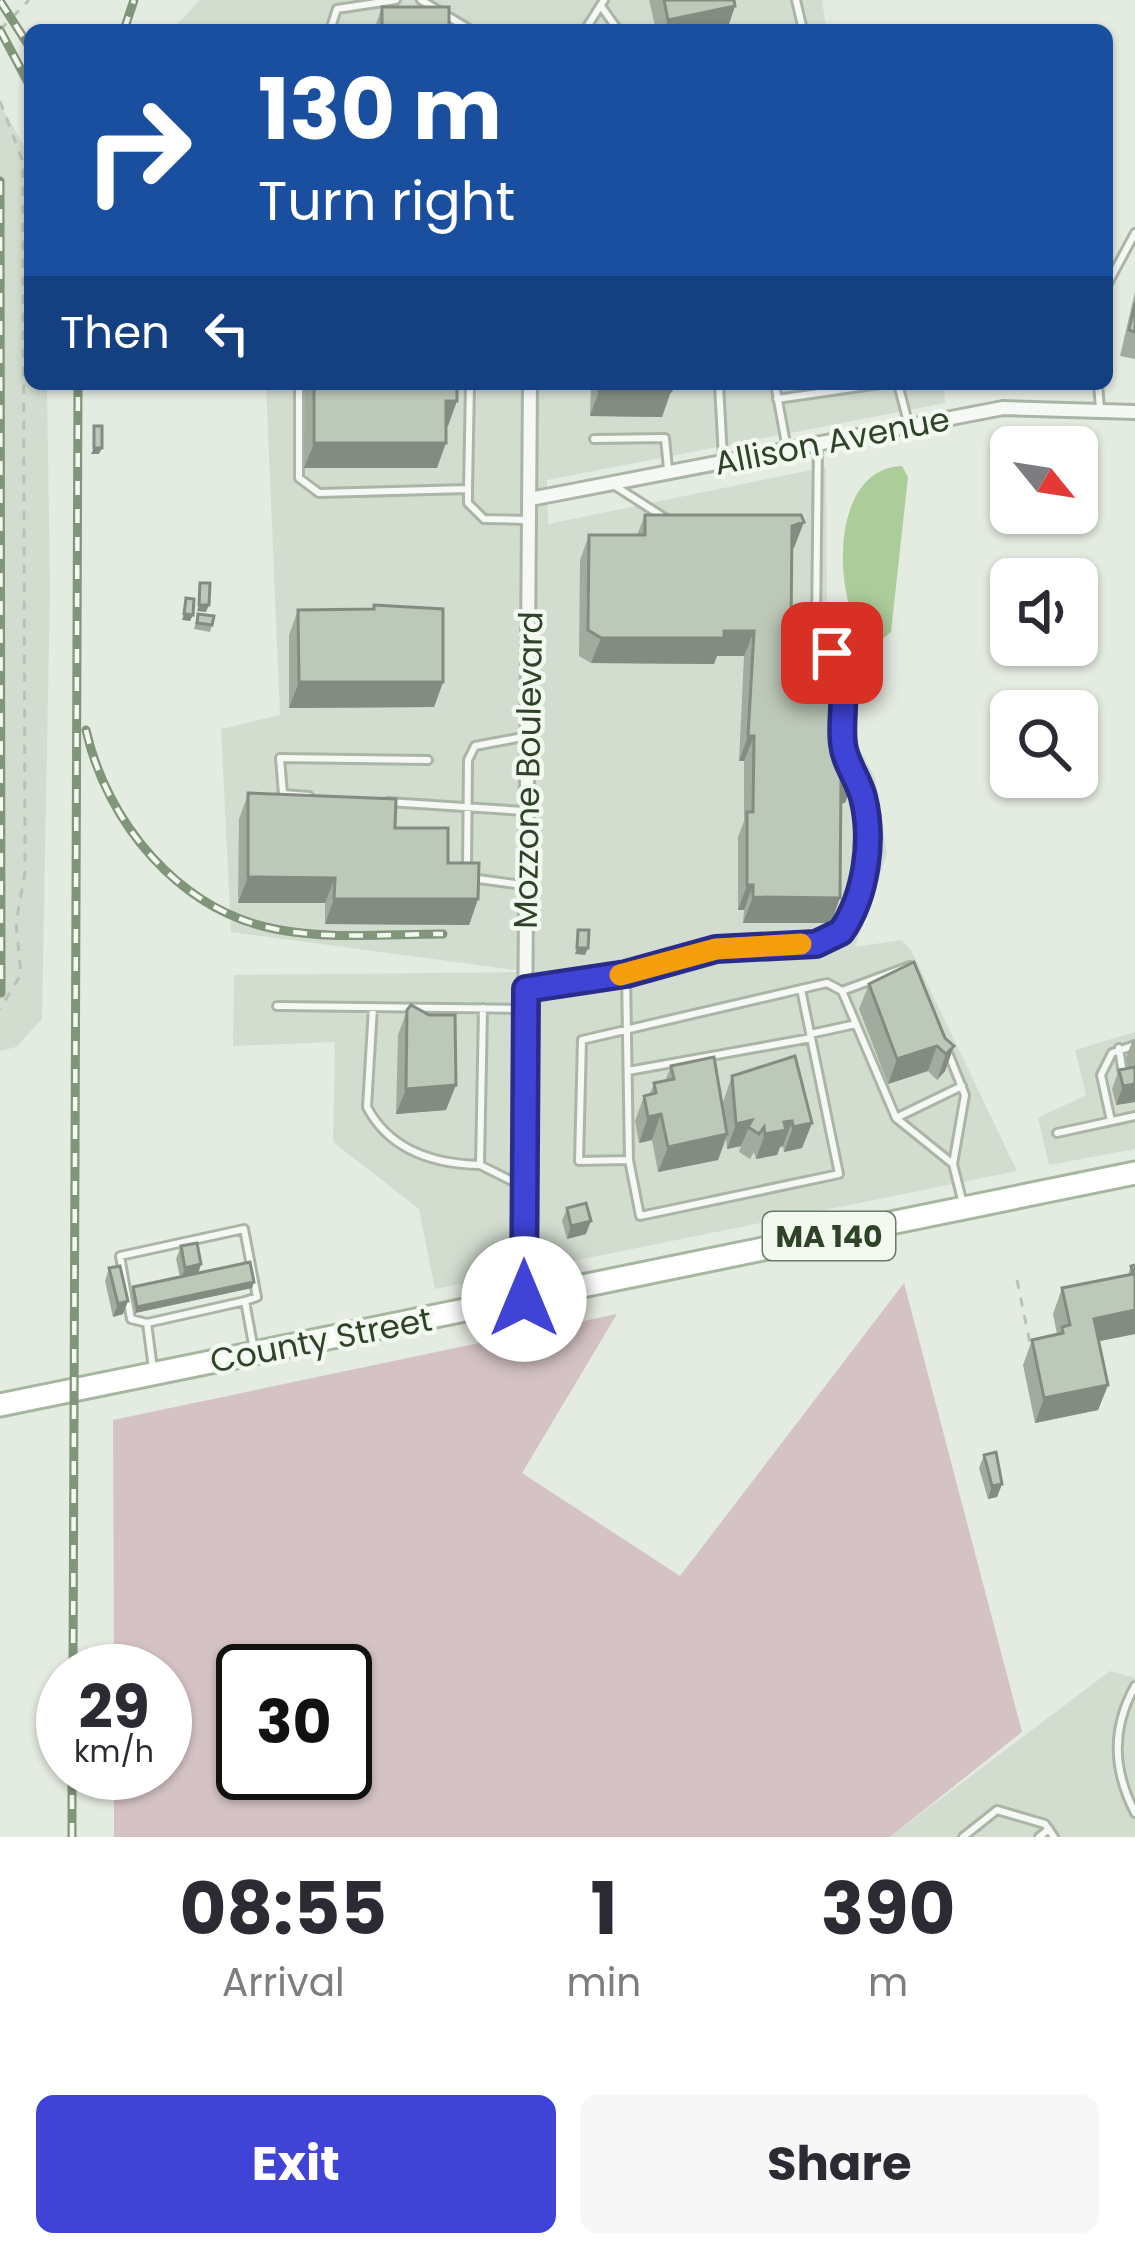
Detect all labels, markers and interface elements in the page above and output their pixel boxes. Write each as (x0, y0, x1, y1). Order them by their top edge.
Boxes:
text: 130 m (258, 51, 502, 168)
icon: right (60, 72, 216, 228)
text: Turn right (258, 163, 515, 239)
icon: left (194, 300, 260, 366)
text: Then (60, 301, 170, 364)
street label: Allison Avenue (710, 395, 954, 487)
north arrow (990, 426, 1098, 534)
map controls (990, 426, 1098, 798)
button: sound (990, 558, 1098, 666)
pin (781, 602, 883, 704)
street label: Mozzone Boulevard (502, 611, 554, 929)
icon: arrive (799, 620, 865, 686)
button: search (990, 690, 1098, 798)
road number: MA 140 (763, 1212, 895, 1260)
position arrow (461, 1236, 587, 1362)
street label: County Street (206, 1295, 436, 1385)
speed limit sign: 30 (216, 1644, 372, 1800)
text: 29 (78, 1665, 150, 1749)
text: km/h (74, 1730, 154, 1773)
text: 08:55 (179, 1858, 387, 1959)
text: 1 (590, 1858, 617, 1959)
text: 390 (821, 1858, 956, 1959)
text: Arrival (222, 1955, 345, 2010)
text: min (567, 1955, 641, 2010)
text: m (868, 1955, 908, 2010)
button: Exit (36, 2095, 556, 2233)
button: Share (580, 2095, 1099, 2233)

